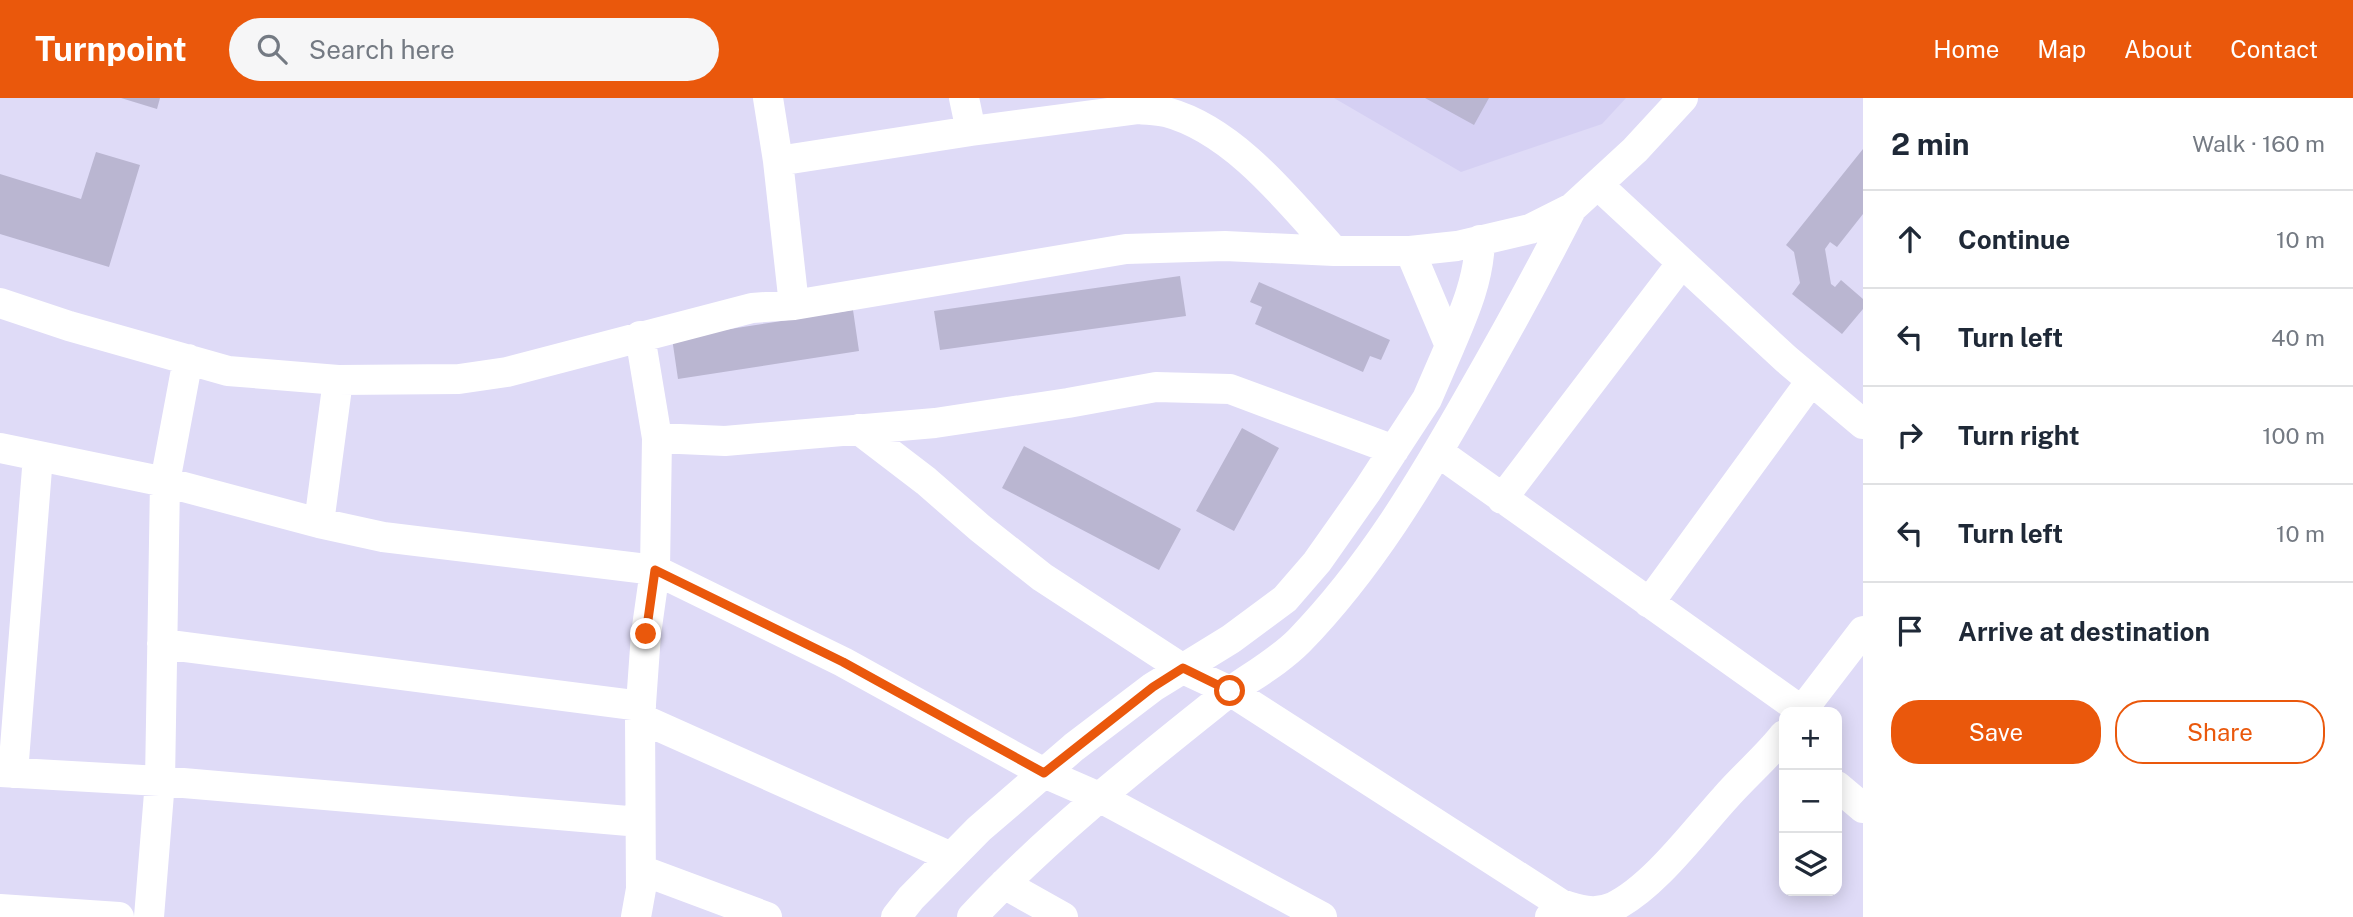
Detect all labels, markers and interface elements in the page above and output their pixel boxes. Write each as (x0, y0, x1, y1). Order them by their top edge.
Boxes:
search box (229, 18, 719, 81)
text: Turnpoint (35, 30, 187, 68)
icon: search (253, 30, 291, 68)
text: Search here (309, 34, 455, 65)
text: Home (1933, 35, 1999, 63)
text: Map (2037, 35, 2086, 63)
text: About (2124, 35, 2192, 63)
text: Contact (2230, 35, 2318, 63)
text: 2 min (1891, 126, 1970, 162)
text: Walk · 160 m (2192, 130, 2325, 157)
icon: ahead (1891, 220, 1929, 258)
text: Continue (1958, 224, 2070, 255)
text: 10 m (2276, 226, 2325, 253)
icon: left (1891, 318, 1929, 356)
text: Turn left (1958, 322, 2063, 353)
text: 40 m (2271, 324, 2325, 351)
icon: right (1891, 416, 1929, 454)
text: Turn right (1958, 420, 2080, 451)
text: 100 m (2262, 422, 2325, 449)
icon: left (1891, 514, 1929, 552)
text: Turn left (1958, 518, 2063, 549)
text: 10 m (2276, 520, 2325, 547)
icon: arrive (1891, 612, 1929, 650)
text: Arrive at destination (1958, 616, 2210, 647)
route end (630, 618, 661, 649)
route start (1214, 675, 1245, 706)
button: Save (1891, 700, 2101, 764)
button: Share (2115, 700, 2325, 764)
map controls (1779, 707, 1842, 896)
button: + (1779, 707, 1842, 770)
button: − (1779, 770, 1842, 833)
button: layers (1779, 833, 1842, 896)

